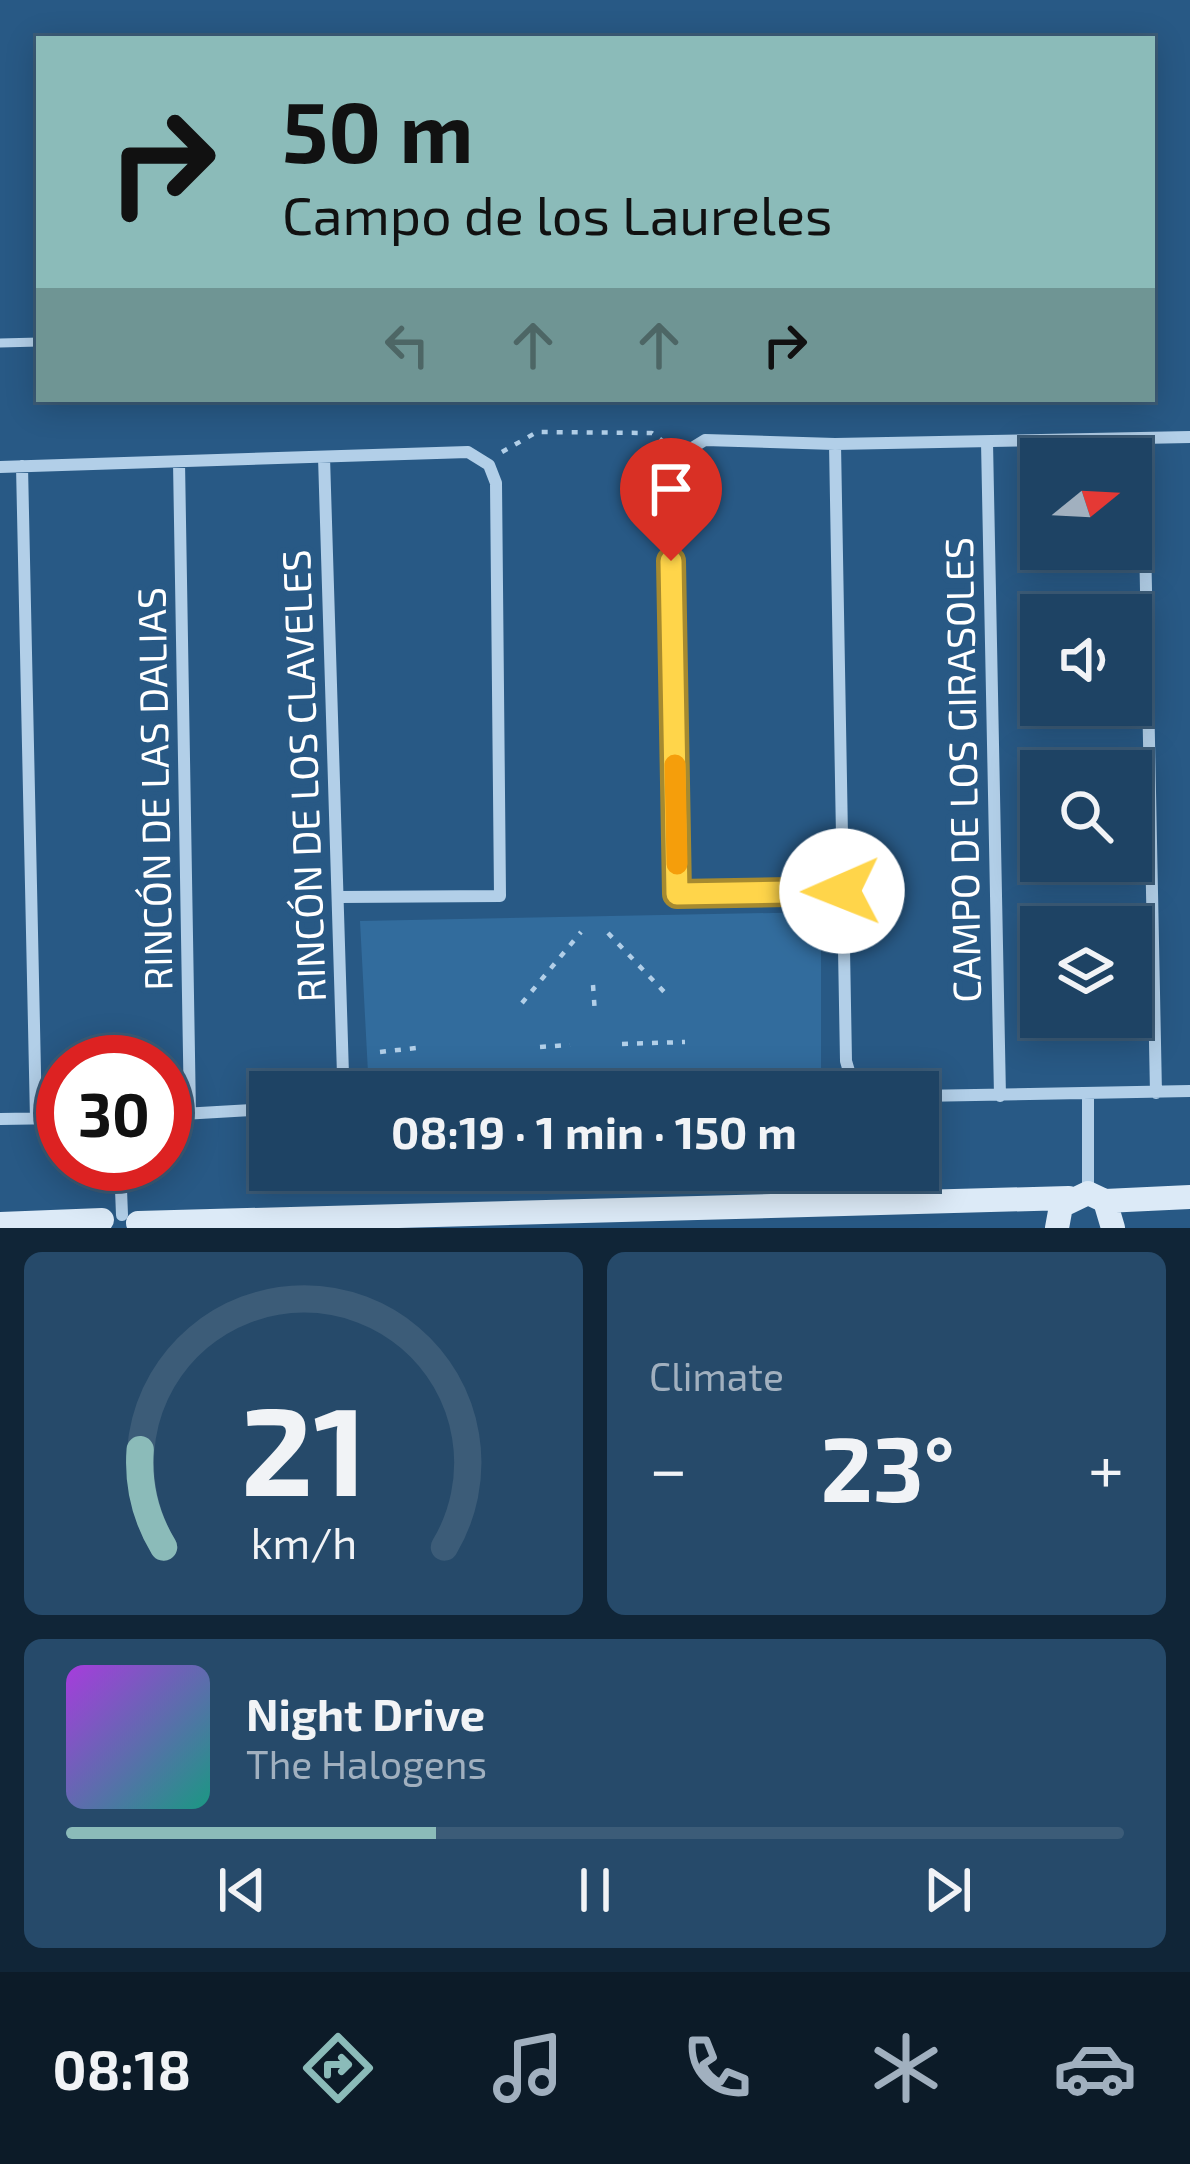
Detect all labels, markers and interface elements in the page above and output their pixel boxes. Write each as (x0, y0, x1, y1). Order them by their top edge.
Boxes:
text: 50 m (282, 79, 474, 180)
icon: right (84, 84, 240, 240)
text: Campo de los Laureles (282, 181, 833, 246)
icon: left (374, 312, 440, 378)
icon: ahead (500, 312, 566, 378)
icon: ahead (626, 312, 692, 378)
icon: right (752, 312, 818, 378)
pin (620, 438, 722, 561)
north arrow (1020, 438, 1152, 570)
map controls (1020, 438, 1152, 1038)
icon: arrive (638, 456, 704, 522)
street label: CAMPO DE LOS GIRASOLES (934, 537, 989, 1003)
street label: RINCÓN DE LOS CLAVELES (271, 549, 334, 1003)
street label: RINCÓN DE LAS DALIAS (126, 587, 181, 991)
button: sound (1020, 594, 1152, 726)
button: search (1020, 750, 1152, 882)
position arrow (779, 828, 905, 954)
button: layers (1020, 906, 1152, 1038)
speed limit sign: 30 (36, 1035, 192, 1191)
text: 08:19 · 1 min · 150 m (391, 1104, 797, 1158)
text: Climate (649, 1352, 784, 1399)
text: 21 (240, 1371, 367, 1521)
text: 23° (820, 1412, 955, 1520)
text: − (649, 1427, 688, 1506)
text: + (1088, 1427, 1124, 1506)
text: km/h (250, 1515, 357, 1567)
text: Night Drive (246, 1686, 485, 1740)
text: The Halogens (246, 1740, 487, 1787)
icon: previous (209, 1857, 275, 1923)
icon: pause (562, 1857, 628, 1923)
icon: next (915, 1857, 981, 1923)
icon: directions (296, 2026, 380, 2110)
icon: music (486, 2026, 570, 2110)
icon: phone (675, 2026, 759, 2110)
icon: climate (864, 2026, 948, 2110)
icon: car (1053, 2026, 1137, 2110)
text: 08:18 (53, 2036, 191, 2101)

